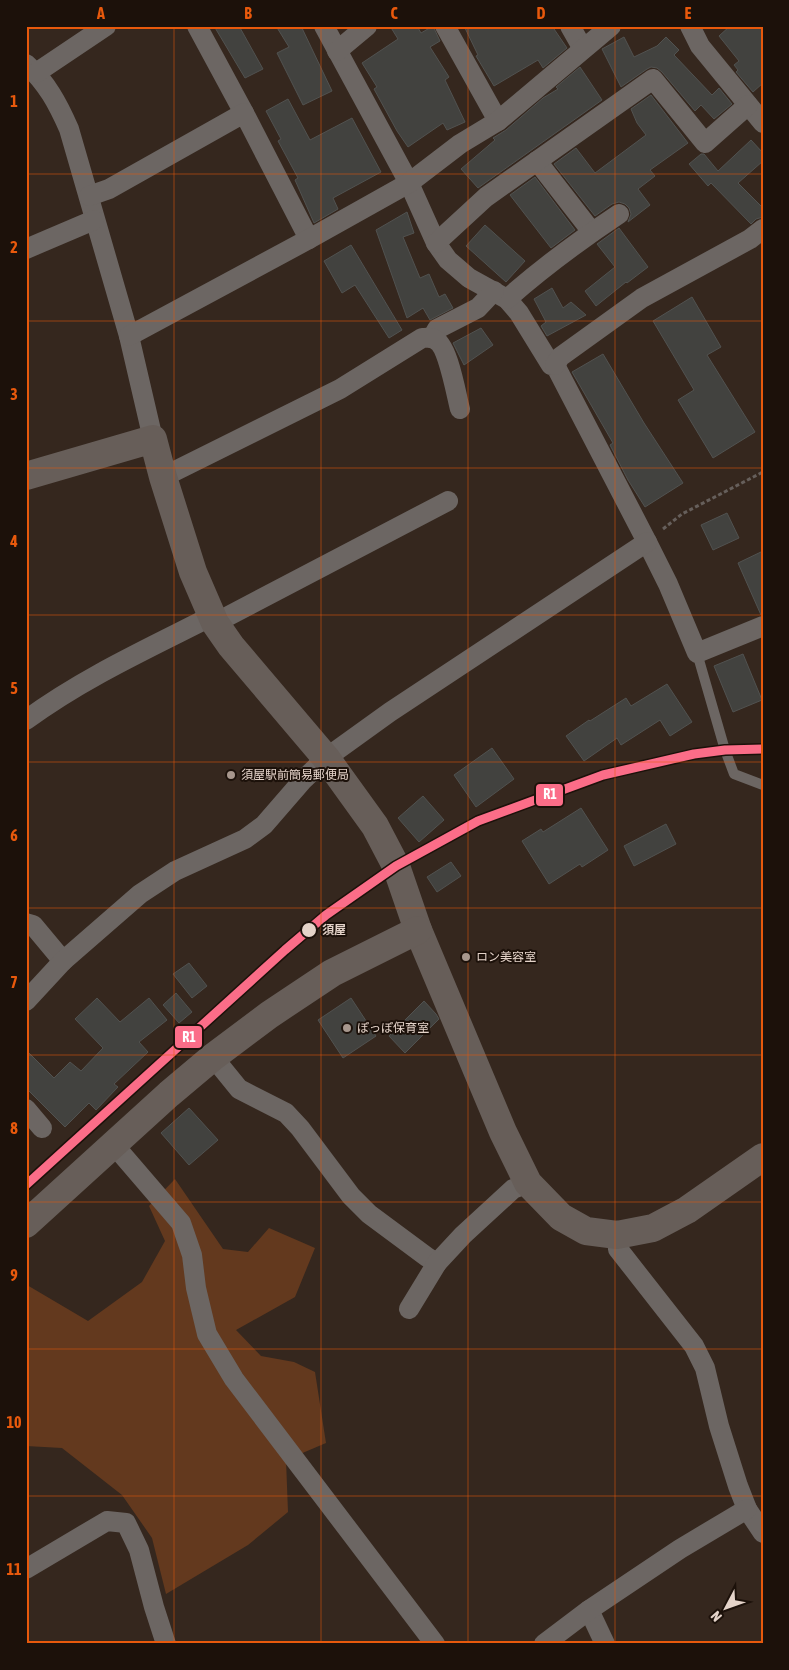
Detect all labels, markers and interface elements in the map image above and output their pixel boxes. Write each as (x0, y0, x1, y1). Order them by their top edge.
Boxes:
text: A (96, 4, 105, 22)
text: B (244, 4, 252, 22)
text: C (390, 4, 398, 22)
text: D (537, 4, 546, 22)
text: E (685, 4, 692, 22)
text: 1 (10, 92, 18, 110)
text: 2 (10, 238, 18, 256)
text: 3 (10, 385, 18, 403)
text: 4 (9, 532, 18, 550)
text: 5 (10, 679, 18, 697)
place label: 須屋駅前簡易郵便局 (241, 768, 349, 782)
marker: 須屋駅前簡易郵便局 (225, 769, 237, 781)
line badge: R1 (535, 783, 564, 807)
text: R1 (543, 786, 557, 802)
text: 6 (10, 826, 18, 844)
marker: 須屋 (300, 921, 318, 939)
place label: 須屋 (322, 923, 346, 937)
place label: ロン美容室 (476, 950, 536, 964)
marker: ロン美容室 (460, 951, 472, 963)
text: 7 (10, 973, 18, 991)
place label: ぽっぽ保育室 (357, 1021, 429, 1035)
marker: ぽっぽ保育室 (341, 1022, 353, 1034)
line badge: R1 (174, 1025, 203, 1049)
text: R1 (182, 1029, 196, 1045)
text: 8 (10, 1119, 18, 1137)
text: 9 (10, 1266, 18, 1284)
text: 10 (6, 1413, 22, 1431)
text: 11 (6, 1560, 22, 1578)
north arrow (702, 1582, 752, 1632)
text: N (707, 1608, 725, 1625)

